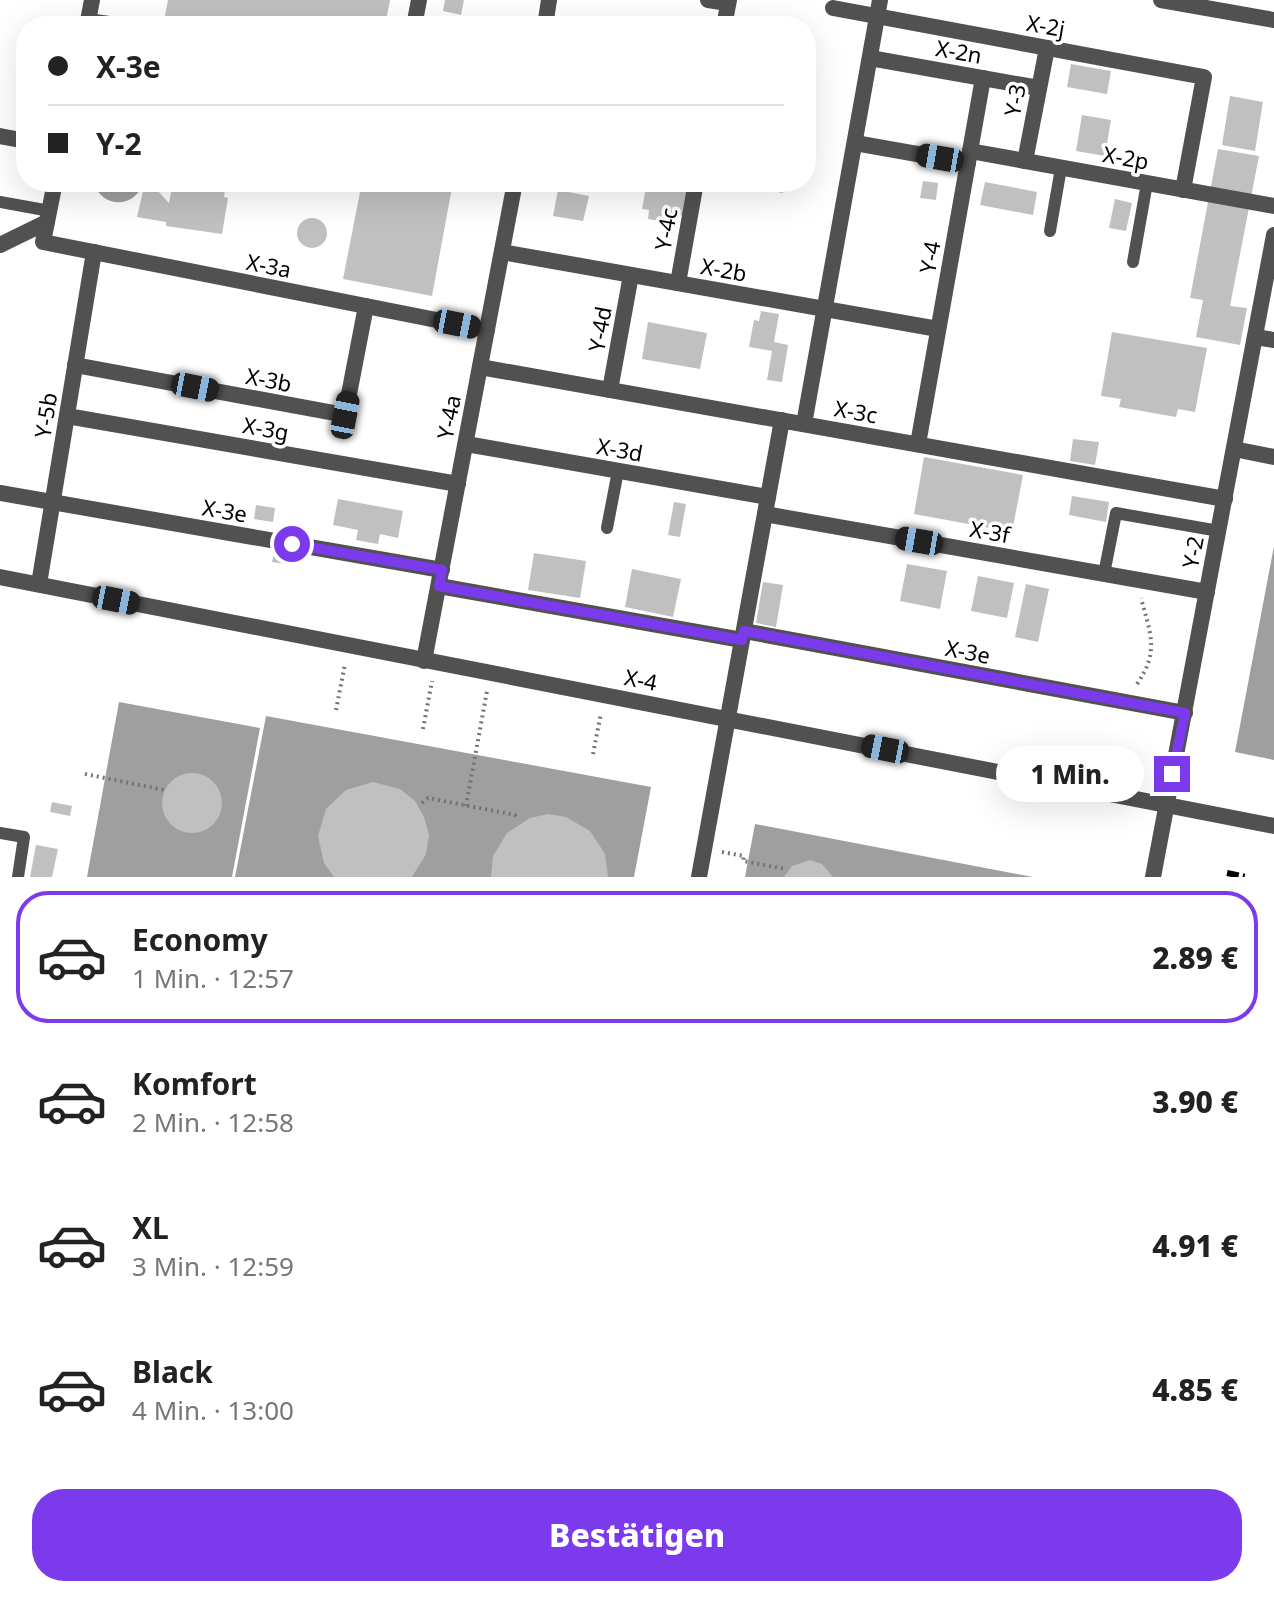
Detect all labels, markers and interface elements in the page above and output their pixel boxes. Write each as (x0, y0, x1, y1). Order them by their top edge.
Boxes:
street label: X-2j (1025, 7, 1067, 43)
street label: X-2n (934, 32, 984, 70)
text: X-3e (96, 46, 161, 87)
street label: Y-3 (996, 81, 1032, 119)
text: Y-2 (96, 123, 142, 164)
street label: X-2p (1101, 138, 1151, 176)
car (914, 142, 966, 174)
street label: Y-4c (647, 205, 683, 253)
street label: Y-4 (911, 238, 947, 275)
street label: X-3a (244, 246, 294, 284)
street label: X-2b (699, 250, 749, 288)
street label: Y-4d (580, 304, 618, 354)
car (431, 308, 483, 340)
street label: X-3b (244, 360, 294, 398)
car (169, 371, 221, 403)
car (329, 389, 361, 441)
street label: Y-5b (27, 390, 63, 440)
street label: Y-4a (429, 392, 467, 442)
street label: X-3c (832, 392, 880, 430)
street label: X-3g (241, 409, 291, 447)
street label: X-3d (595, 430, 645, 468)
street label: X-3e (200, 491, 250, 529)
street label: X-3f (968, 513, 1014, 550)
car (893, 525, 945, 557)
route start (274, 526, 310, 562)
street label: Y-2 (1174, 533, 1210, 571)
car (90, 584, 142, 616)
street label: X-3e (943, 632, 993, 670)
street label: X-4 (622, 661, 660, 697)
car (859, 733, 911, 765)
callout: 1 Min. (996, 746, 1144, 802)
text: 1 Min. (1030, 756, 1110, 792)
route end (1154, 756, 1190, 792)
text: Economy (132, 919, 268, 960)
icon: car (36, 921, 108, 993)
text: 2.89 € (1152, 937, 1238, 978)
text: 1 Min. · 12:57 (132, 960, 294, 996)
text: Komfort (132, 1063, 257, 1104)
icon: car (36, 1065, 108, 1137)
text: 3.90 € (1152, 1081, 1238, 1122)
text: 2 Min. · 12:58 (132, 1104, 294, 1140)
text: XL (132, 1207, 169, 1248)
icon: car (36, 1209, 108, 1281)
text: 4.91 € (1152, 1225, 1238, 1266)
text: 3 Min. · 12:59 (132, 1248, 294, 1284)
text: Black (132, 1351, 213, 1392)
icon: car (36, 1353, 108, 1425)
text: 4.85 € (1152, 1369, 1238, 1410)
text: 4 Min. · 13:00 (132, 1392, 294, 1428)
button: Bestätigen (32, 1489, 1242, 1581)

